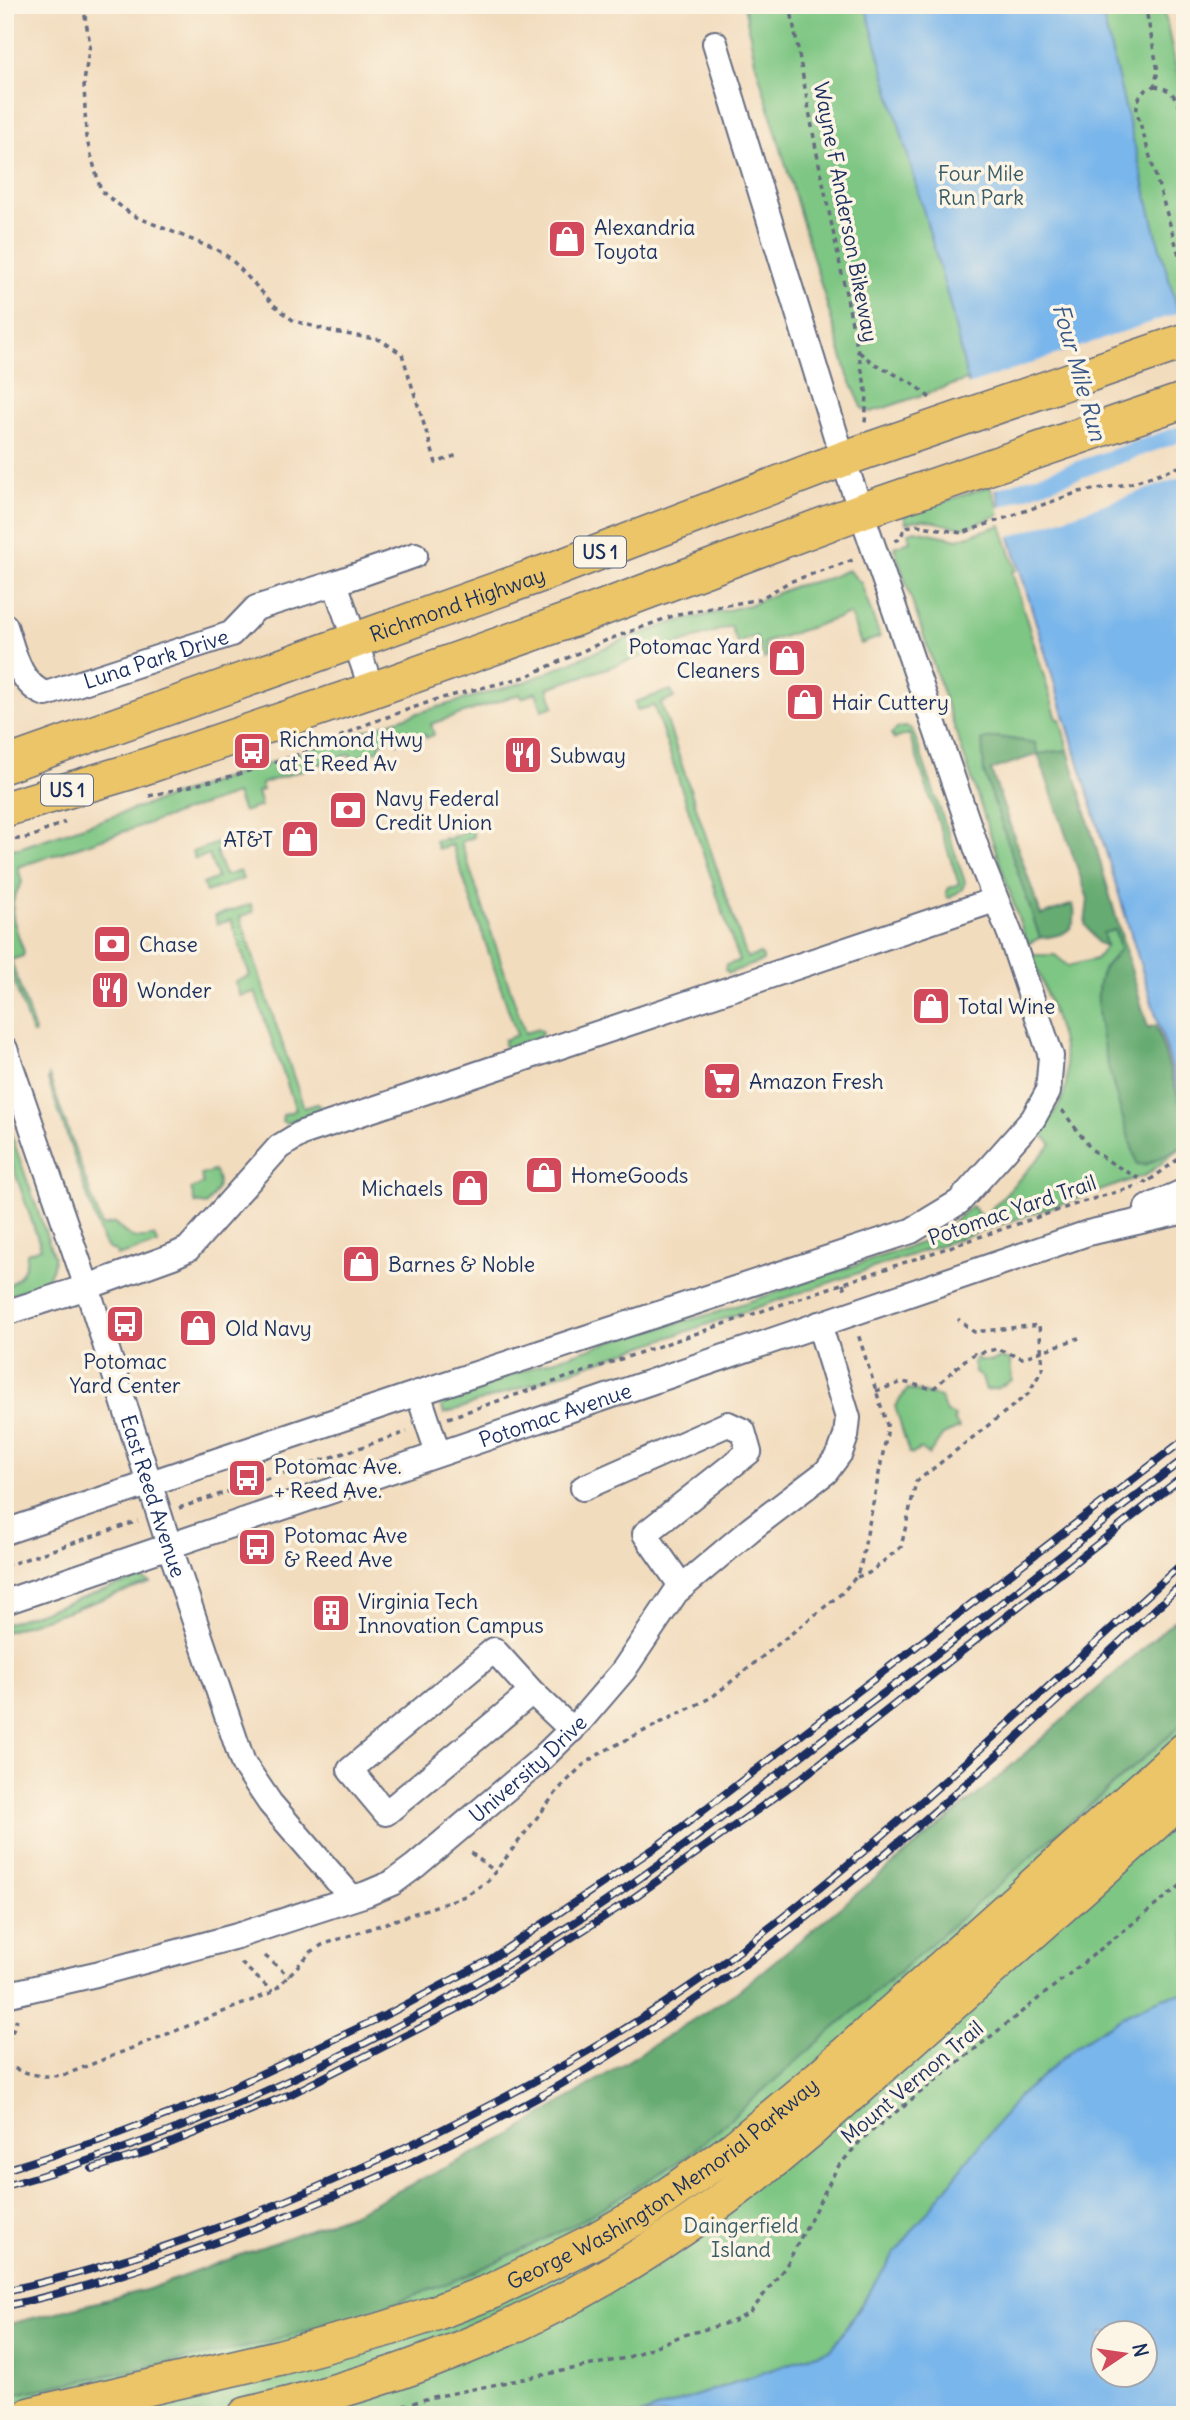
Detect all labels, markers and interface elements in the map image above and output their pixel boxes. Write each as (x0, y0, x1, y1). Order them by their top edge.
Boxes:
street label: Wayne F Anderson Bikeway (808, 80, 884, 344)
park label: Four Mile Run Park (938, 160, 1024, 211)
place label: Alexandria Toyota (594, 214, 695, 265)
shop icon: Alexandria Toyota (546, 218, 588, 260)
water label: Four Mile Run (1047, 300, 1114, 445)
road number: US 1 (574, 537, 626, 568)
street label: Richmond Highway (366, 560, 549, 648)
street label: Luna Park Drive (80, 622, 232, 694)
place label: Potomac Yard Cleaners (628, 633, 760, 684)
shop icon: Potomac Yard Cleaners (766, 637, 808, 679)
shop icon: Hair Cuttery (784, 681, 826, 723)
place label: Hair Cuttery (832, 689, 949, 716)
place label: Richmond Hwy at E Reed Av (279, 726, 423, 777)
bus stop icon: Richmond Hwy at E Reed Av (231, 730, 273, 772)
restaurant icon: Subway (502, 734, 544, 776)
place label: Subway (550, 742, 626, 769)
road number: US 1 (41, 775, 93, 806)
place label: Navy Federal Credit Union (375, 785, 499, 836)
bank icon: Navy Federal Credit Union (327, 789, 369, 831)
shop icon: AT&T (279, 818, 321, 860)
place label: AT&T (223, 826, 273, 853)
bank icon: Chase (91, 923, 133, 965)
place label: Chase (139, 931, 198, 958)
restaurant icon: Wonder (89, 969, 131, 1011)
place label: Wonder (137, 977, 212, 1004)
shop icon: Total Wine (910, 985, 952, 1027)
place label: Total Wine (958, 993, 1055, 1020)
supermarket icon: Amazon Fresh (701, 1060, 743, 1102)
place label: Amazon Fresh (749, 1068, 884, 1095)
shop icon: HomeGoods (523, 1154, 565, 1196)
place label: HomeGoods (571, 1162, 688, 1189)
shop icon: Michaels (449, 1167, 491, 1209)
street label: Potomac Yard Trail (924, 1169, 1100, 1251)
place label: Michaels (361, 1175, 443, 1202)
shop icon: Barnes & Noble (340, 1243, 382, 1285)
place label: Barnes & Noble (388, 1251, 535, 1278)
bus stop icon: Potomac Yard Center (104, 1303, 146, 1345)
shop icon: Old Navy (177, 1307, 219, 1349)
place label: Old Navy (225, 1315, 312, 1342)
place label: Potomac Yard Center (69, 1348, 181, 1399)
street label: Potomac Avenue (475, 1376, 635, 1453)
street label: East Reed Avenue (115, 1411, 192, 1581)
place label: Potomac Ave. + Reed Ave. (274, 1453, 402, 1504)
bus stop icon: Potomac Ave. + Reed Ave. (226, 1457, 268, 1499)
place label: Potomac Ave & Reed Ave (284, 1522, 408, 1573)
bus stop icon: Potomac Ave & Reed Ave (236, 1526, 278, 1568)
place label: Virginia Tech Innovation Campus (358, 1588, 544, 1639)
building icon: Virginia Tech Innovation Campus (310, 1592, 352, 1634)
street label: University Drive (463, 1709, 592, 1828)
street label: Mount Vernon Trail (835, 2015, 989, 2149)
street label: George Washington Memorial Parkway (502, 2071, 823, 2295)
park label: Daingerfield Island (683, 2212, 799, 2263)
north arrow (1088, 2318, 1158, 2388)
text: N (1127, 2341, 1154, 2359)

